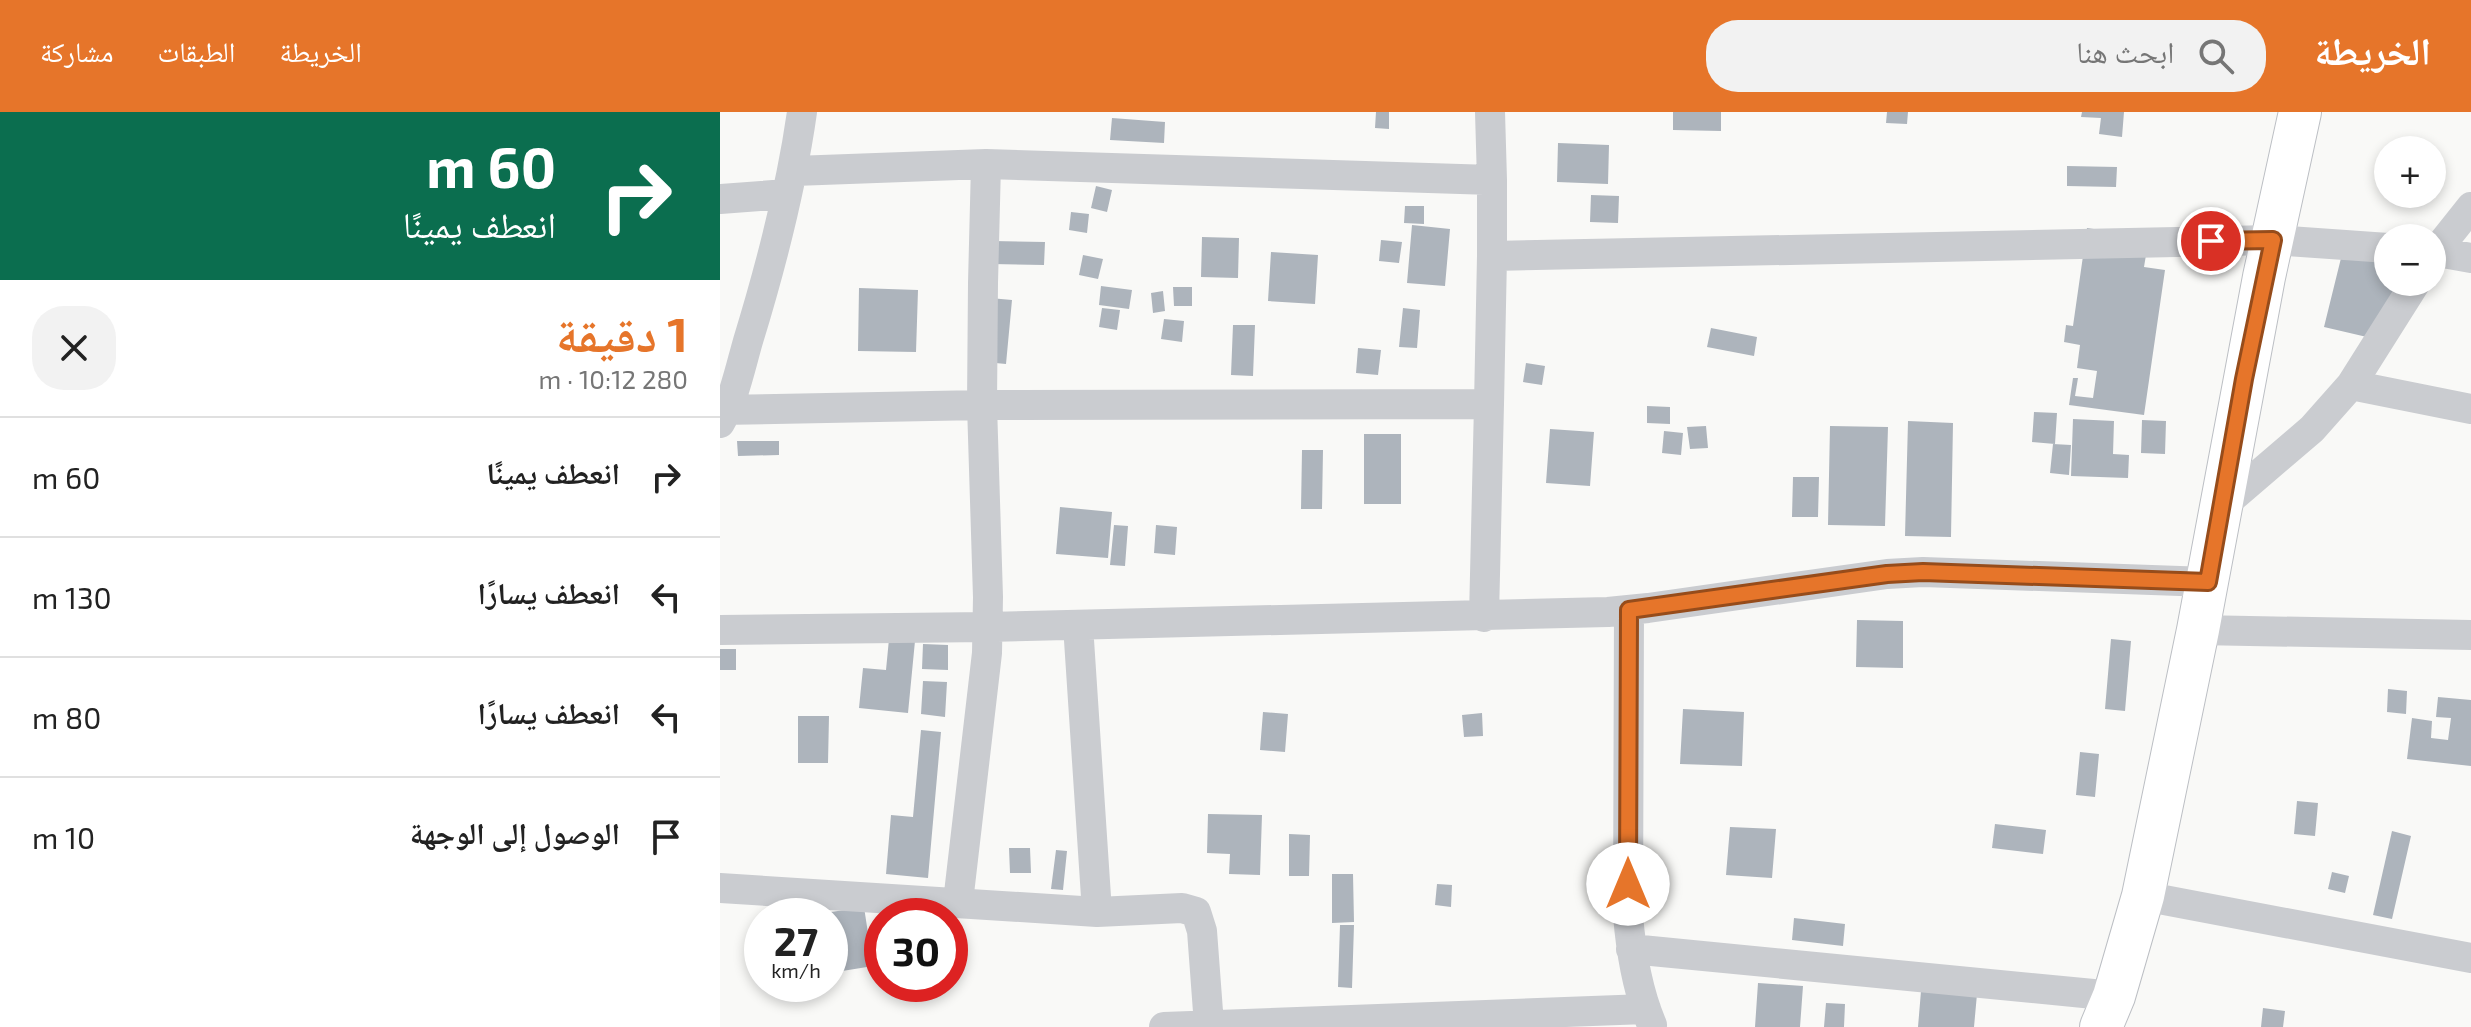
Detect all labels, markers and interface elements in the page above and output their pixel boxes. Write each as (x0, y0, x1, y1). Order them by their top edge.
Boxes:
search box (1706, 20, 2266, 92)
text: الخريطة (2314, 27, 2431, 73)
text: ابحث هنا (2076, 33, 2174, 69)
text: مشاركة (40, 34, 114, 68)
text: الطبقات (158, 34, 235, 68)
text: الخريطة (279, 34, 362, 68)
icon: search (2194, 34, 2238, 78)
text: 60 m (426, 132, 556, 199)
map controls (2374, 136, 2446, 296)
button: + (2374, 136, 2446, 208)
icon: right (584, 144, 688, 248)
text: انعطف يمينًا (403, 202, 556, 245)
pin (2177, 207, 2245, 275)
icon: arrive (2189, 219, 2233, 263)
button: − (2374, 224, 2446, 296)
text: 1 دقيقة (556, 304, 688, 362)
button: close (32, 306, 116, 390)
text: 280 m · 10:12 (538, 363, 688, 394)
text: انعطف يمينًا (486, 454, 620, 490)
icon: right (644, 455, 688, 499)
text: 60 m (32, 459, 100, 495)
text: انعطف يسارًا (478, 574, 620, 610)
icon: left (644, 575, 688, 619)
text: 130 m (32, 579, 112, 615)
text: انعطف يسارًا (478, 694, 620, 730)
icon: left (644, 695, 688, 739)
text: 80 m (32, 699, 101, 735)
text: الوصول إلى الوجهة (410, 814, 620, 850)
icon: arrive (644, 815, 688, 859)
text: 10 m (32, 819, 95, 855)
position arrow (1586, 842, 1670, 926)
speed limit sign: 30 (864, 898, 968, 1002)
text: 27 (774, 916, 818, 964)
text: km/h (771, 958, 821, 982)

